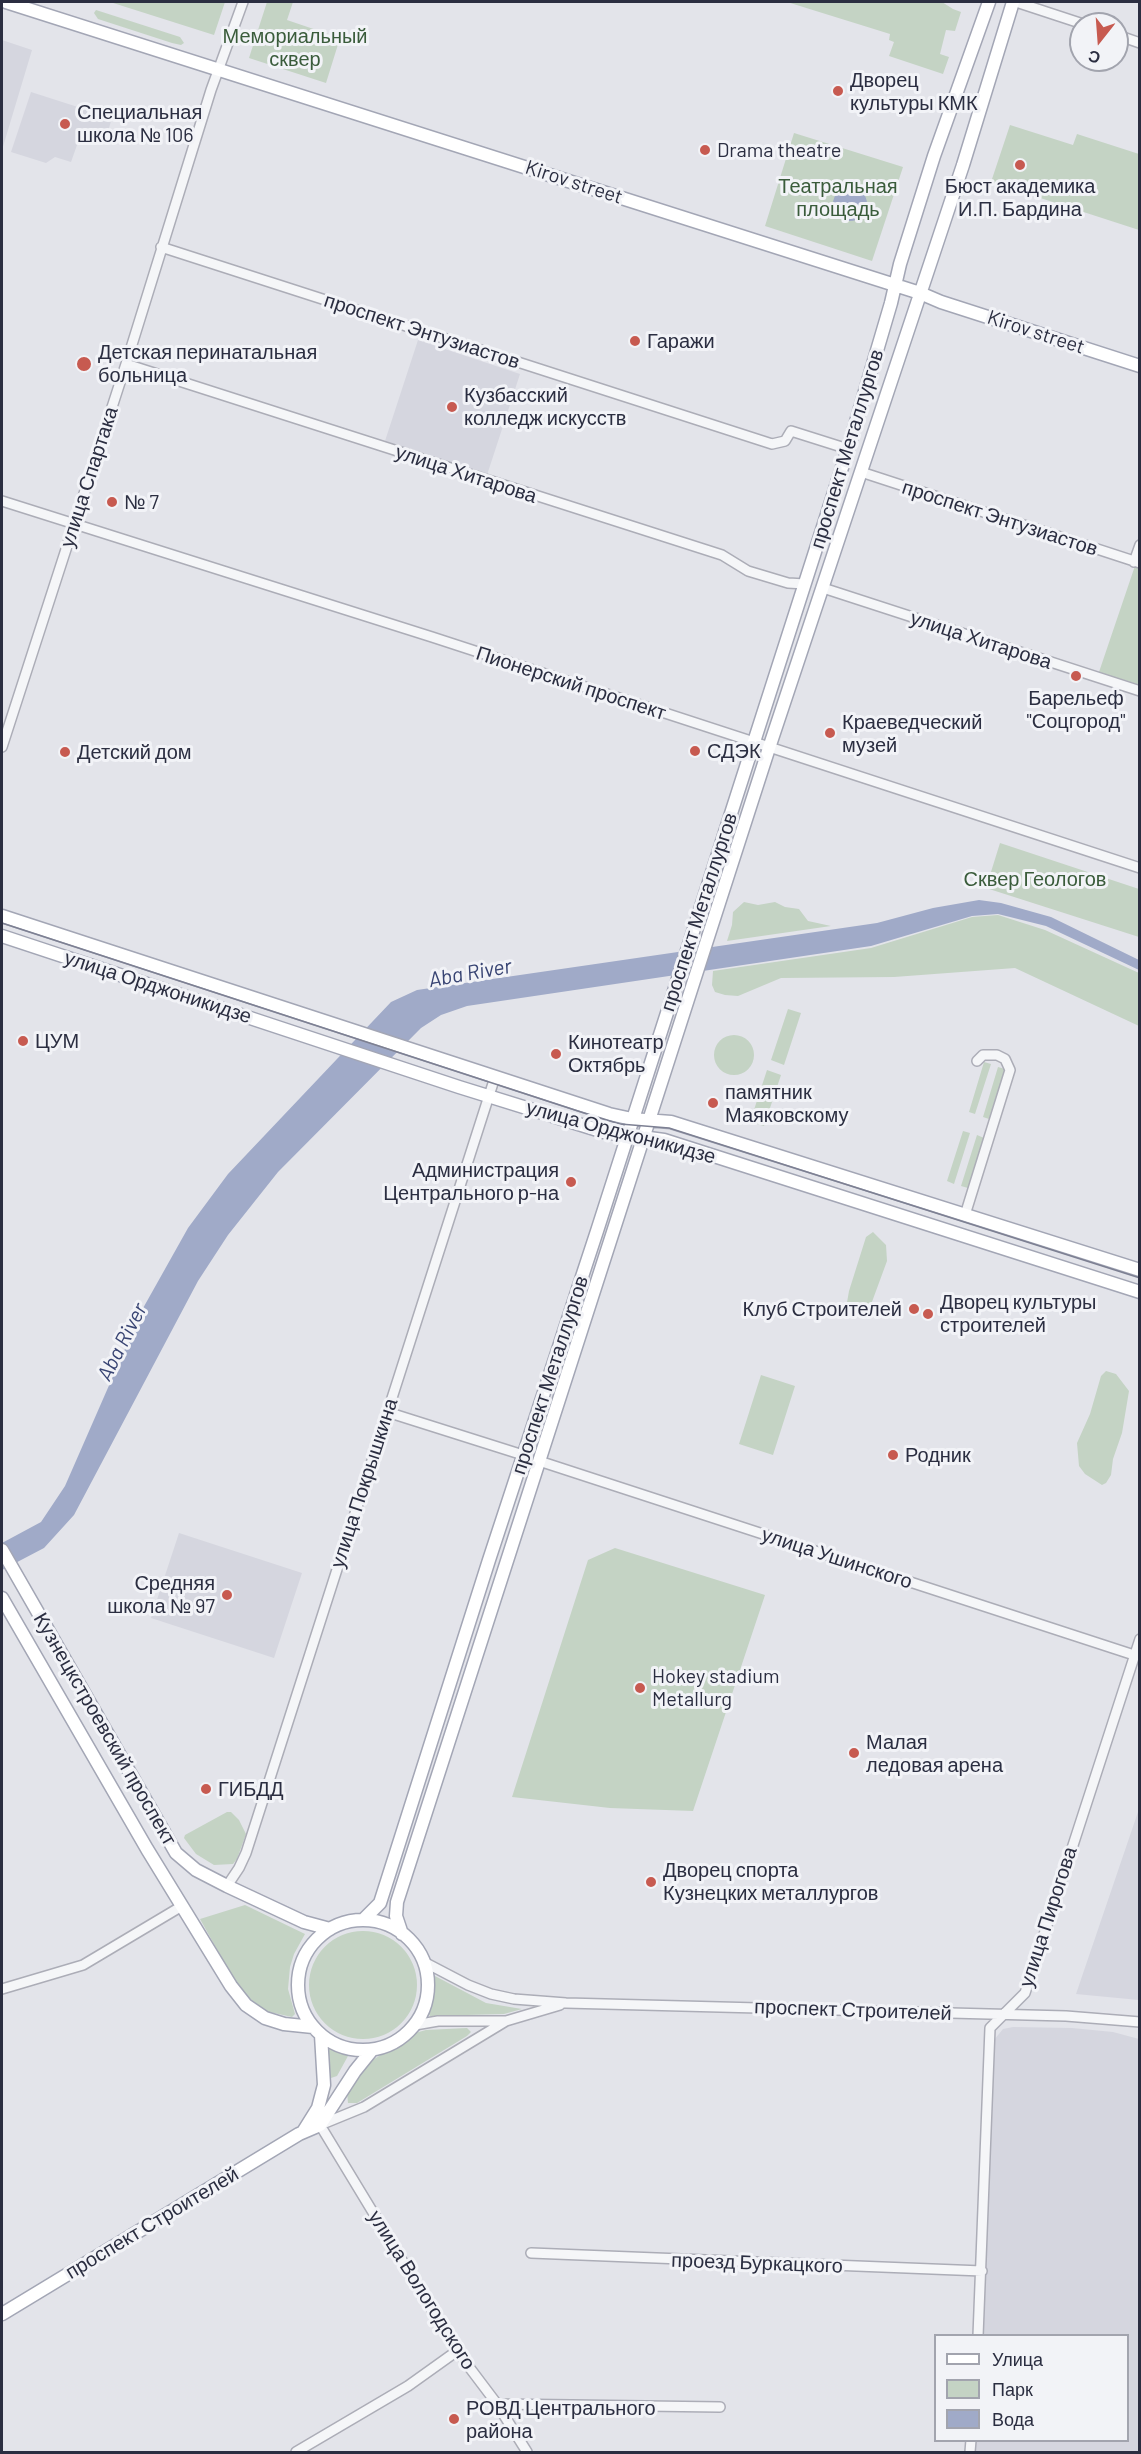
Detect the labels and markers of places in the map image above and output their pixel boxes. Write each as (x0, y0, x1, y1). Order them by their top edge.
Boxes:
place label: Дворец культуры КМК (850, 68, 978, 115)
marker: Дворец культуры КМК (831, 84, 845, 98)
place label: Специальная школа № 106 (77, 100, 202, 147)
marker: Специальная школа № 106 (58, 117, 72, 131)
place label: Drama theatre (717, 138, 841, 162)
marker: Drama theatre (698, 143, 712, 157)
marker: Бюст академика И.П. Бардина (1013, 158, 1027, 172)
place label: Бюст академика И.П. Бардина (945, 174, 1095, 221)
place label: Гаражи (647, 329, 715, 353)
marker: Гаражи (628, 334, 642, 348)
place label: Детская перинатальная больница (98, 340, 317, 387)
marker: Детская перинатальная больница (75, 355, 93, 373)
place label: Кузбасский колледж искусств (464, 383, 626, 430)
marker: Кузбасский колледж искусств (445, 400, 459, 414)
place label: № 7 (124, 490, 159, 514)
marker: № 7 (105, 495, 119, 509)
marker: Барельеф "Соцгород" (1069, 669, 1083, 683)
place label: Барельеф "Соцгород" (1027, 686, 1125, 733)
place label: Краеведческий музей (842, 710, 982, 757)
marker: Краеведческий музей (823, 726, 837, 740)
place label: СДЭК (707, 739, 761, 763)
place label: Детский дом (77, 740, 192, 764)
marker: СДЭК (688, 744, 702, 758)
marker: Детский дом (58, 745, 72, 759)
place label: ЦУМ (35, 1029, 79, 1053)
place label: Кинотеатр Октябрь (568, 1030, 664, 1077)
marker: ЦУМ (16, 1034, 30, 1048)
marker: Кинотеатр Октябрь (549, 1047, 563, 1061)
place label: памятник Маяковскому (725, 1080, 848, 1127)
marker: памятник Маяковскому (706, 1096, 720, 1110)
place label: Администрация Центрального р-на (383, 1158, 559, 1205)
marker: Администрация Центрального р-на (564, 1175, 578, 1189)
place label: Дворец культуры строителей (940, 1290, 1096, 1337)
place label: Клуб Строителей (743, 1297, 902, 1321)
marker: Клуб Строителей (907, 1302, 921, 1316)
marker: Дворец культуры строителей (921, 1307, 935, 1321)
place label: Родник (905, 1443, 971, 1467)
marker: Родник (886, 1448, 900, 1462)
place label: Средняя школа № 97 (107, 1571, 215, 1618)
marker: Средняя школа № 97 (220, 1588, 234, 1602)
place label: Hokey stadium Metallurg (652, 1664, 780, 1711)
marker: Hokey stadium Metallurg (633, 1681, 647, 1695)
place label: Малая ледовая арена (866, 1730, 1003, 1777)
marker: Малая ледовая арена (847, 1746, 861, 1760)
place label: ГИБДД (218, 1777, 283, 1801)
marker: ГИБДД (199, 1782, 213, 1796)
place label: Дворец спорта Кузнецких металлургов (663, 1858, 878, 1905)
marker: Дворец спорта Кузнецких металлургов (644, 1875, 658, 1889)
place label: РОВД Центрального района (466, 2396, 656, 2443)
marker: РОВД Центрального района (447, 2412, 461, 2426)

